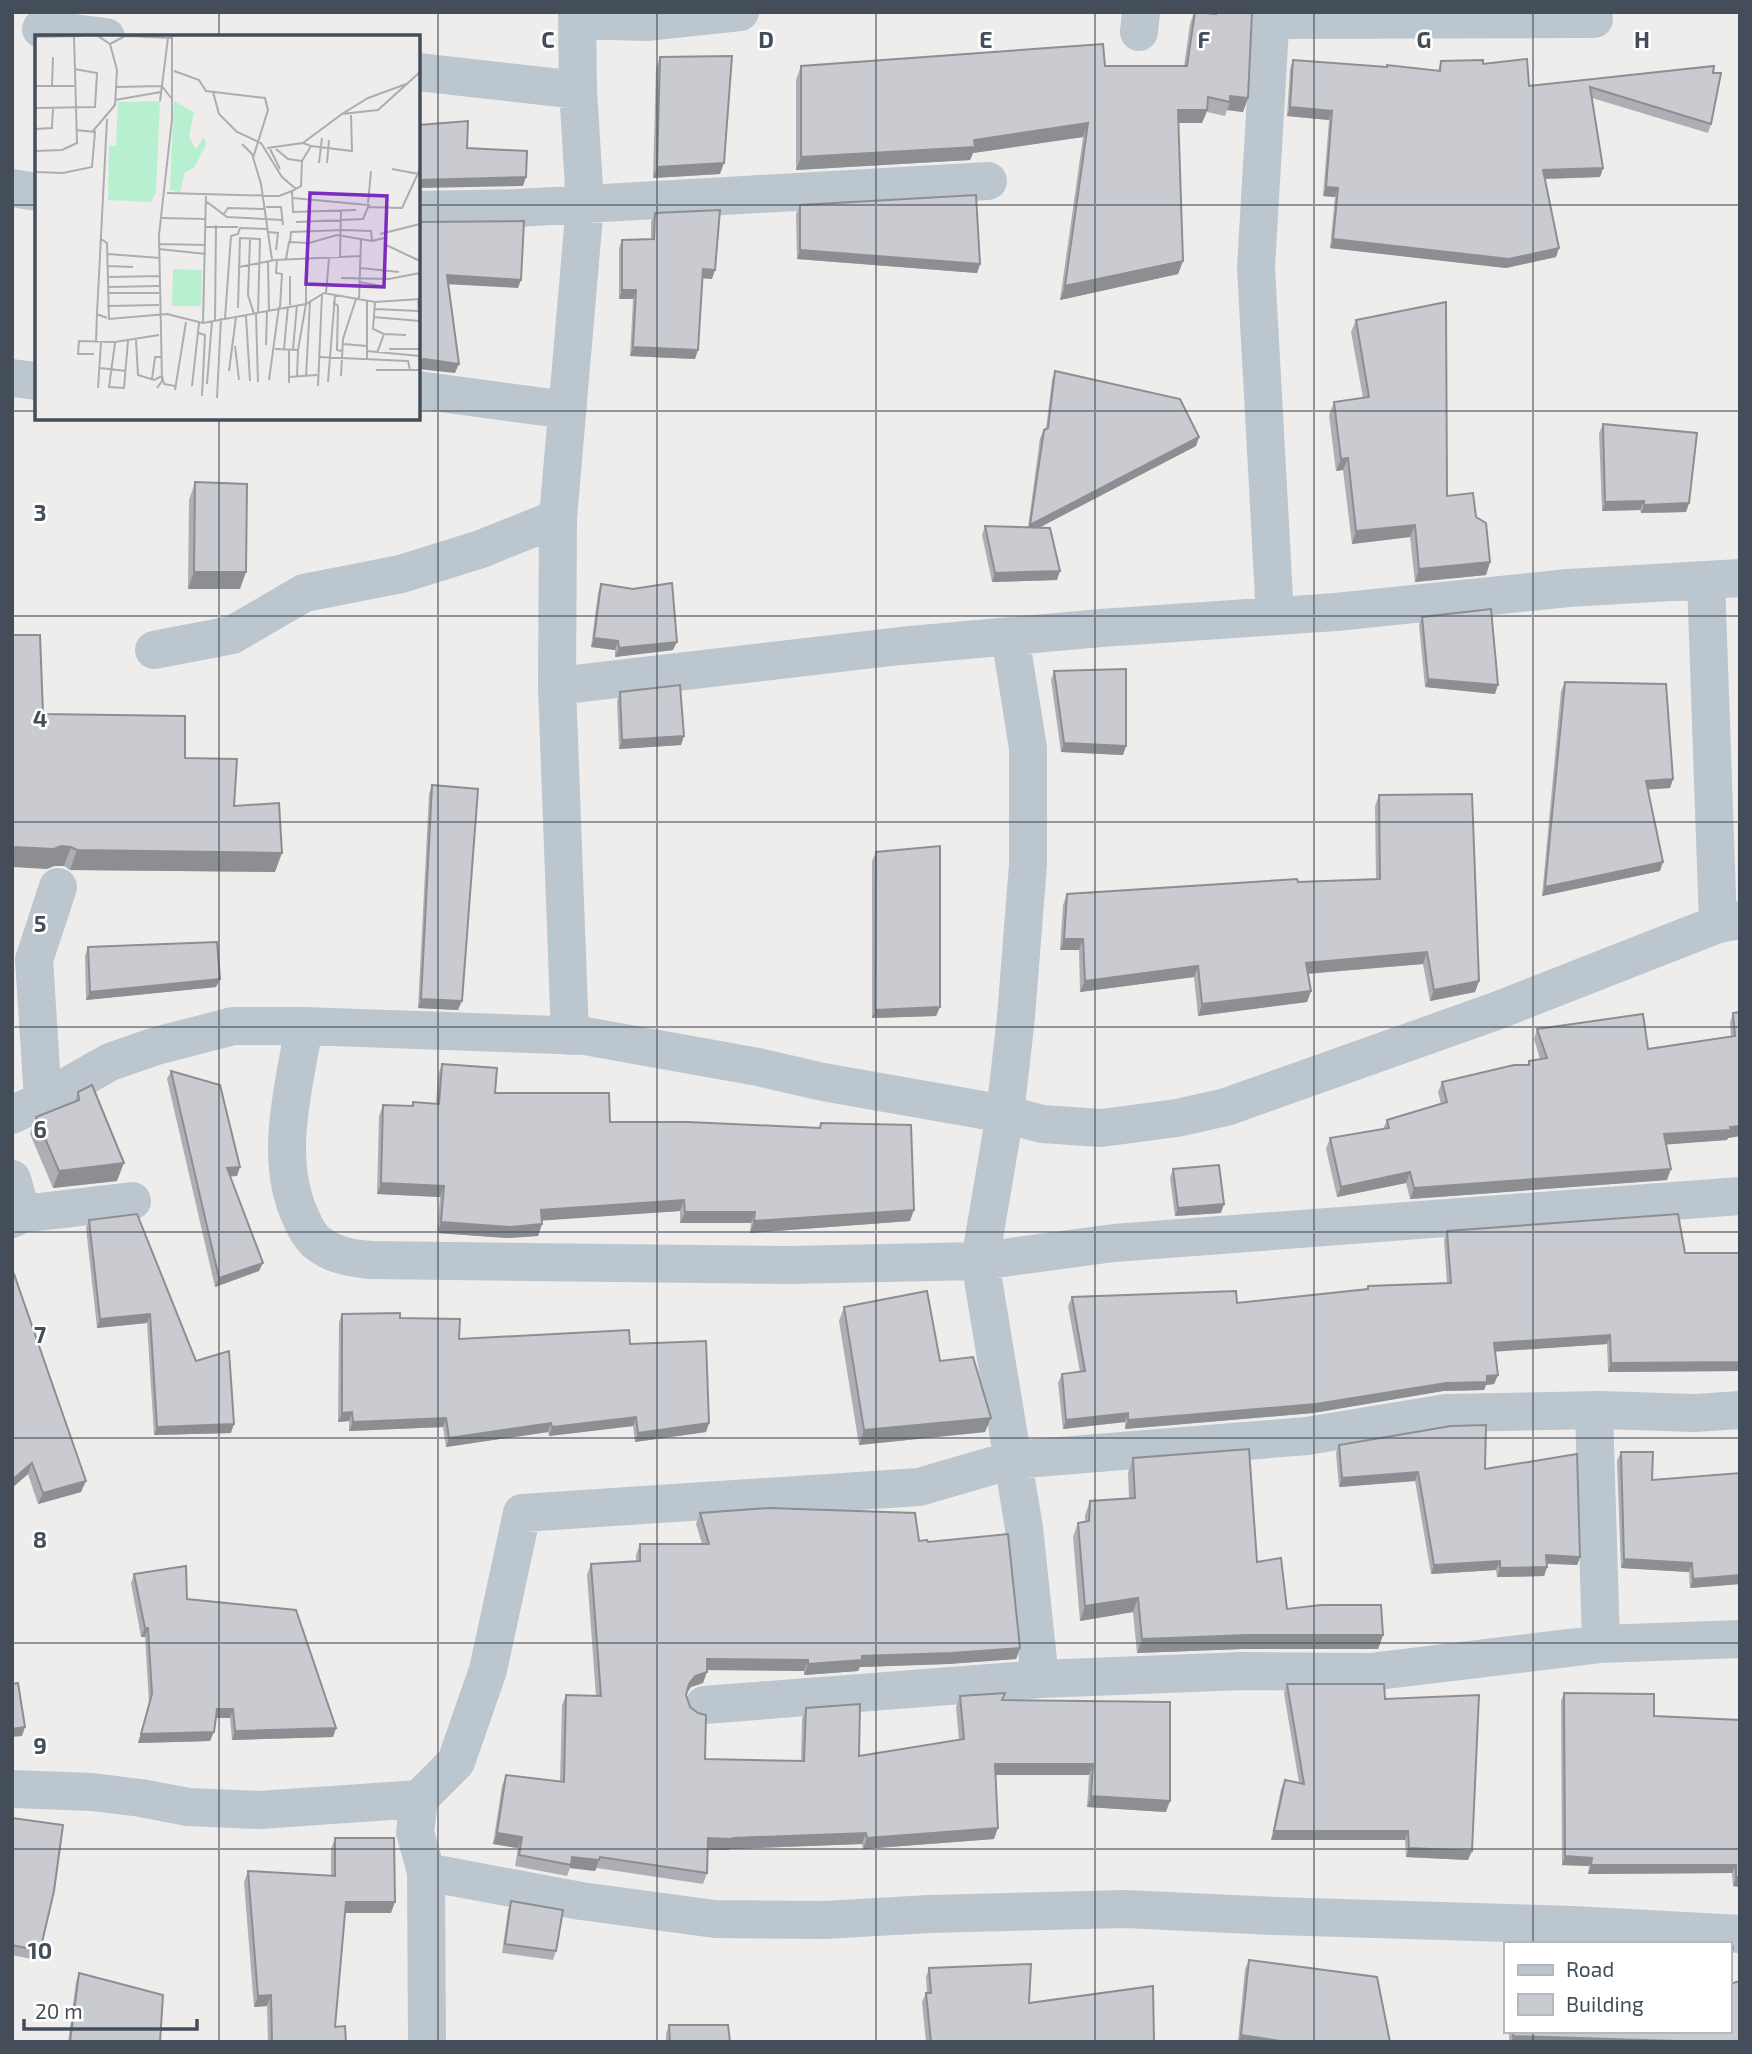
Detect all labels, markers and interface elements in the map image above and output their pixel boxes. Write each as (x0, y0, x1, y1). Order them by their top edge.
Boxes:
text: C (541, 25, 555, 53)
text: D (758, 25, 774, 53)
text: E (979, 25, 993, 53)
text: F (1198, 25, 1211, 53)
text: G (1417, 25, 1431, 53)
text: H (1634, 25, 1650, 53)
inset map (35, 35, 420, 420)
text: 3 (33, 498, 47, 526)
text: 4 (33, 704, 47, 732)
text: 5 (34, 909, 46, 937)
text: 6 (33, 1115, 47, 1143)
text: 7 (34, 1320, 46, 1348)
text: 8 (33, 1525, 47, 1553)
text: 9 (33, 1731, 47, 1759)
text: 10 (28, 1936, 52, 1964)
legend (1504, 1942, 1731, 2033)
text: Road (1566, 1956, 1614, 1981)
scale bar (24, 1988, 198, 2032)
text: Building (1566, 1991, 1644, 2016)
text: 20 m (35, 1998, 83, 2023)

